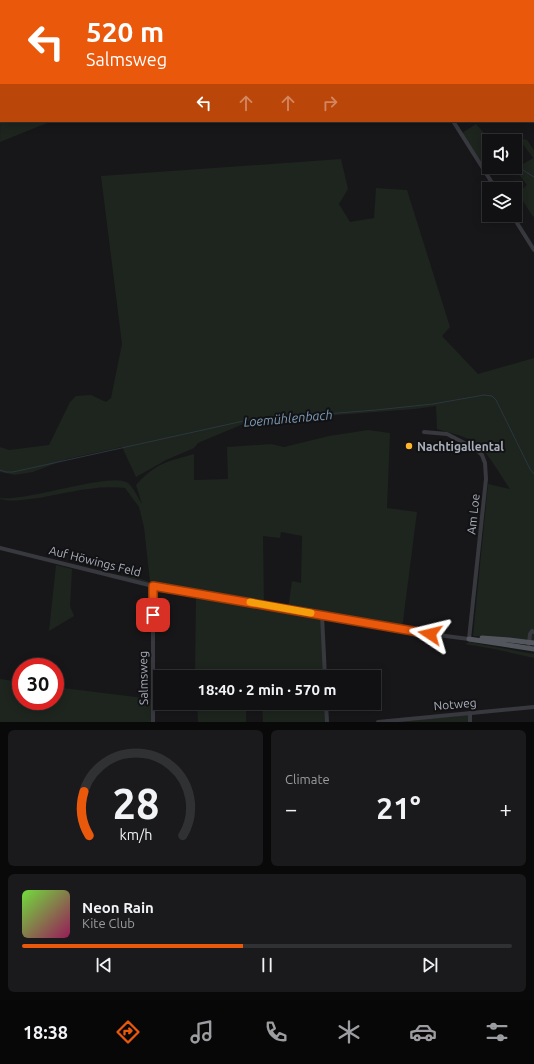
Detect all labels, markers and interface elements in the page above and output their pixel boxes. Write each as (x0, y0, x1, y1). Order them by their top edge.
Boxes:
icon: left (20, 16, 72, 68)
text: 520 m (86, 16, 164, 47)
text: Salmsweg (86, 49, 167, 69)
icon: left (193, 92, 215, 114)
icon: ahead (235, 92, 257, 114)
icon: ahead (277, 92, 299, 114)
icon: right (319, 92, 341, 114)
map controls (482, 134, 522, 222)
button: sound (482, 134, 522, 174)
button: layers (482, 182, 522, 222)
water label: Loemühlenbach (243, 407, 333, 429)
place label: Nachtigallental (417, 440, 504, 453)
marker: Nachtigallental (404, 441, 414, 451)
street label: Am Loe (464, 493, 482, 535)
street label: Auf Höwings Feld (48, 543, 142, 579)
pin (136, 598, 170, 632)
icon: arrive (142, 604, 164, 626)
position arrow (409, 613, 451, 655)
street label: Salmsweg (136, 651, 150, 705)
speed limit sign: 30 (12, 658, 64, 710)
text: 18:40 · 2 min · 570 m (198, 681, 336, 698)
street label: Notweg (433, 696, 477, 712)
text: Climate (285, 772, 330, 786)
text: 28 (112, 780, 159, 827)
text: 21° (376, 791, 421, 825)
text: − (285, 796, 297, 821)
text: + (500, 796, 512, 821)
text: km/h (119, 827, 152, 843)
text: Neon Rain (82, 899, 154, 916)
text: Kite Club (82, 916, 135, 930)
icon: previous (93, 954, 115, 976)
icon: pause (256, 954, 278, 976)
icon: next (419, 954, 441, 976)
icon: directions (114, 1018, 142, 1046)
icon: music (188, 1018, 216, 1046)
icon: phone (262, 1018, 290, 1046)
icon: climate (335, 1018, 363, 1046)
icon: car (409, 1018, 437, 1046)
icon: filters (483, 1018, 511, 1046)
text: 18:38 (23, 1022, 68, 1042)

